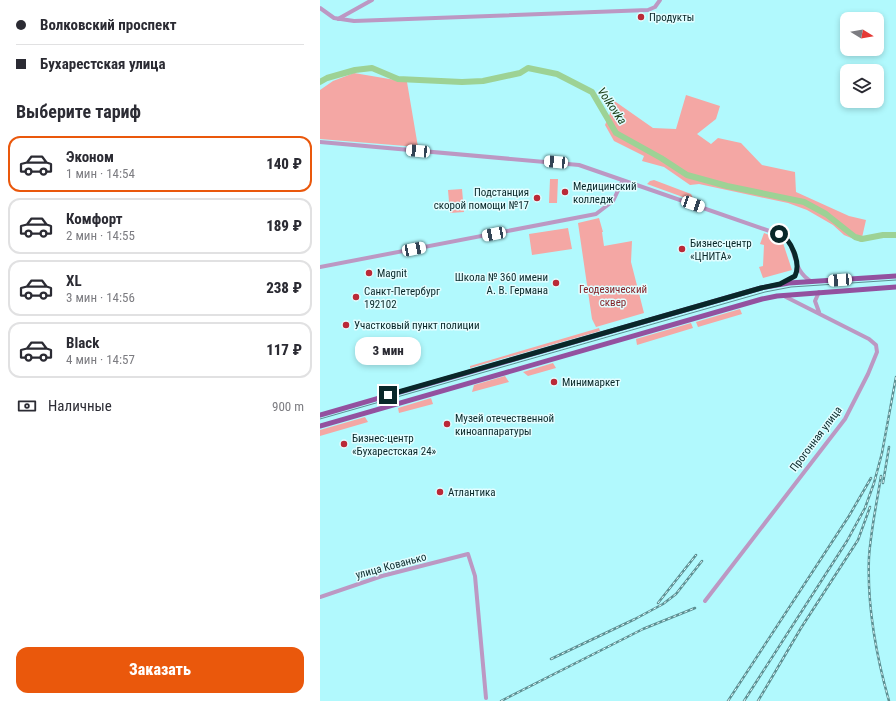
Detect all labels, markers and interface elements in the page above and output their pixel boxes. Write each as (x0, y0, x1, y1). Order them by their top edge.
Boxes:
place label: Продукты (649, 11, 694, 24)
marker: Продукты (636, 12, 646, 22)
north arrow (840, 12, 884, 56)
map controls (840, 12, 884, 108)
text: Волковский проспект (40, 16, 177, 34)
text: Бухарестская улица (40, 55, 166, 73)
button: layers (840, 64, 884, 108)
water label: Volkovka (595, 85, 629, 127)
text: Выберите тариф (16, 101, 141, 122)
car (406, 144, 430, 158)
icon: car (18, 146, 54, 182)
text: Эконом (66, 148, 114, 166)
text: 140 ₽ (266, 155, 302, 173)
car (544, 155, 568, 169)
text: 1 мин · 14:54 (66, 166, 135, 181)
place label: Медицинский колледж (573, 180, 637, 206)
place label: Подстанция скорой помощи №17 (434, 186, 529, 212)
marker: Медицинский колледж (560, 187, 570, 197)
marker: Подстанция скорой помощи №17 (532, 193, 542, 203)
car (680, 194, 706, 214)
icon: car (18, 208, 54, 244)
text: Комфорт (66, 210, 123, 228)
text: 189 ₽ (266, 217, 302, 235)
route start (770, 225, 788, 243)
car (481, 226, 507, 242)
text: 2 мин · 14:55 (66, 228, 135, 243)
place label: Бизнес-центр «ЦНИТА» (690, 237, 752, 263)
car (401, 241, 427, 257)
marker: Бизнес-центр «ЦНИТА» (677, 244, 687, 254)
place label: Magnit (377, 267, 407, 280)
marker: Magnit (364, 268, 374, 278)
icon: car (18, 270, 54, 306)
place label: Школа № 360 имени А. В. Германа (455, 271, 548, 297)
text: XL (66, 272, 82, 290)
car (828, 273, 852, 287)
marker: Школа № 360 имени А. В. Германа (551, 278, 561, 288)
text: 238 ₽ (266, 279, 302, 297)
park label: Геодезический сквер (579, 283, 647, 309)
place label: Санкт-Петербург 192102 (364, 285, 440, 311)
text: 3 мин · 14:56 (66, 290, 135, 305)
marker: Санкт-Петербург 192102 (351, 292, 361, 302)
place label: Участковый пункт полиции (354, 319, 480, 332)
marker: Участковый пункт полиции (341, 320, 351, 330)
icon: car (18, 332, 54, 368)
text: Black (66, 334, 99, 352)
callout: 3 мин (355, 337, 421, 365)
text: 117 ₽ (266, 341, 302, 359)
text: 3 мин (372, 343, 404, 358)
text: 4 мин · 14:57 (66, 352, 135, 367)
place label: Минимаркет (562, 376, 620, 389)
marker: Минимаркет (549, 377, 559, 387)
route end (379, 386, 397, 404)
icon: cash (16, 395, 38, 417)
text: Наличные (48, 397, 112, 415)
text: 900 m (272, 399, 304, 414)
street label: Прогонная улица (787, 404, 845, 474)
place label: Музей отечественной киноаппаратуры (455, 412, 554, 438)
marker: Музей отечественной киноаппаратуры (442, 419, 452, 429)
place label: Бизнес-центр «Бухарестская 24» (352, 432, 437, 458)
marker: Бизнес-центр «Бухарестская 24» (339, 439, 349, 449)
place label: Атлантика (448, 486, 496, 499)
marker: Атлантика (435, 487, 445, 497)
street label: улица Кованько (354, 550, 428, 582)
button: Заказать (16, 647, 304, 693)

